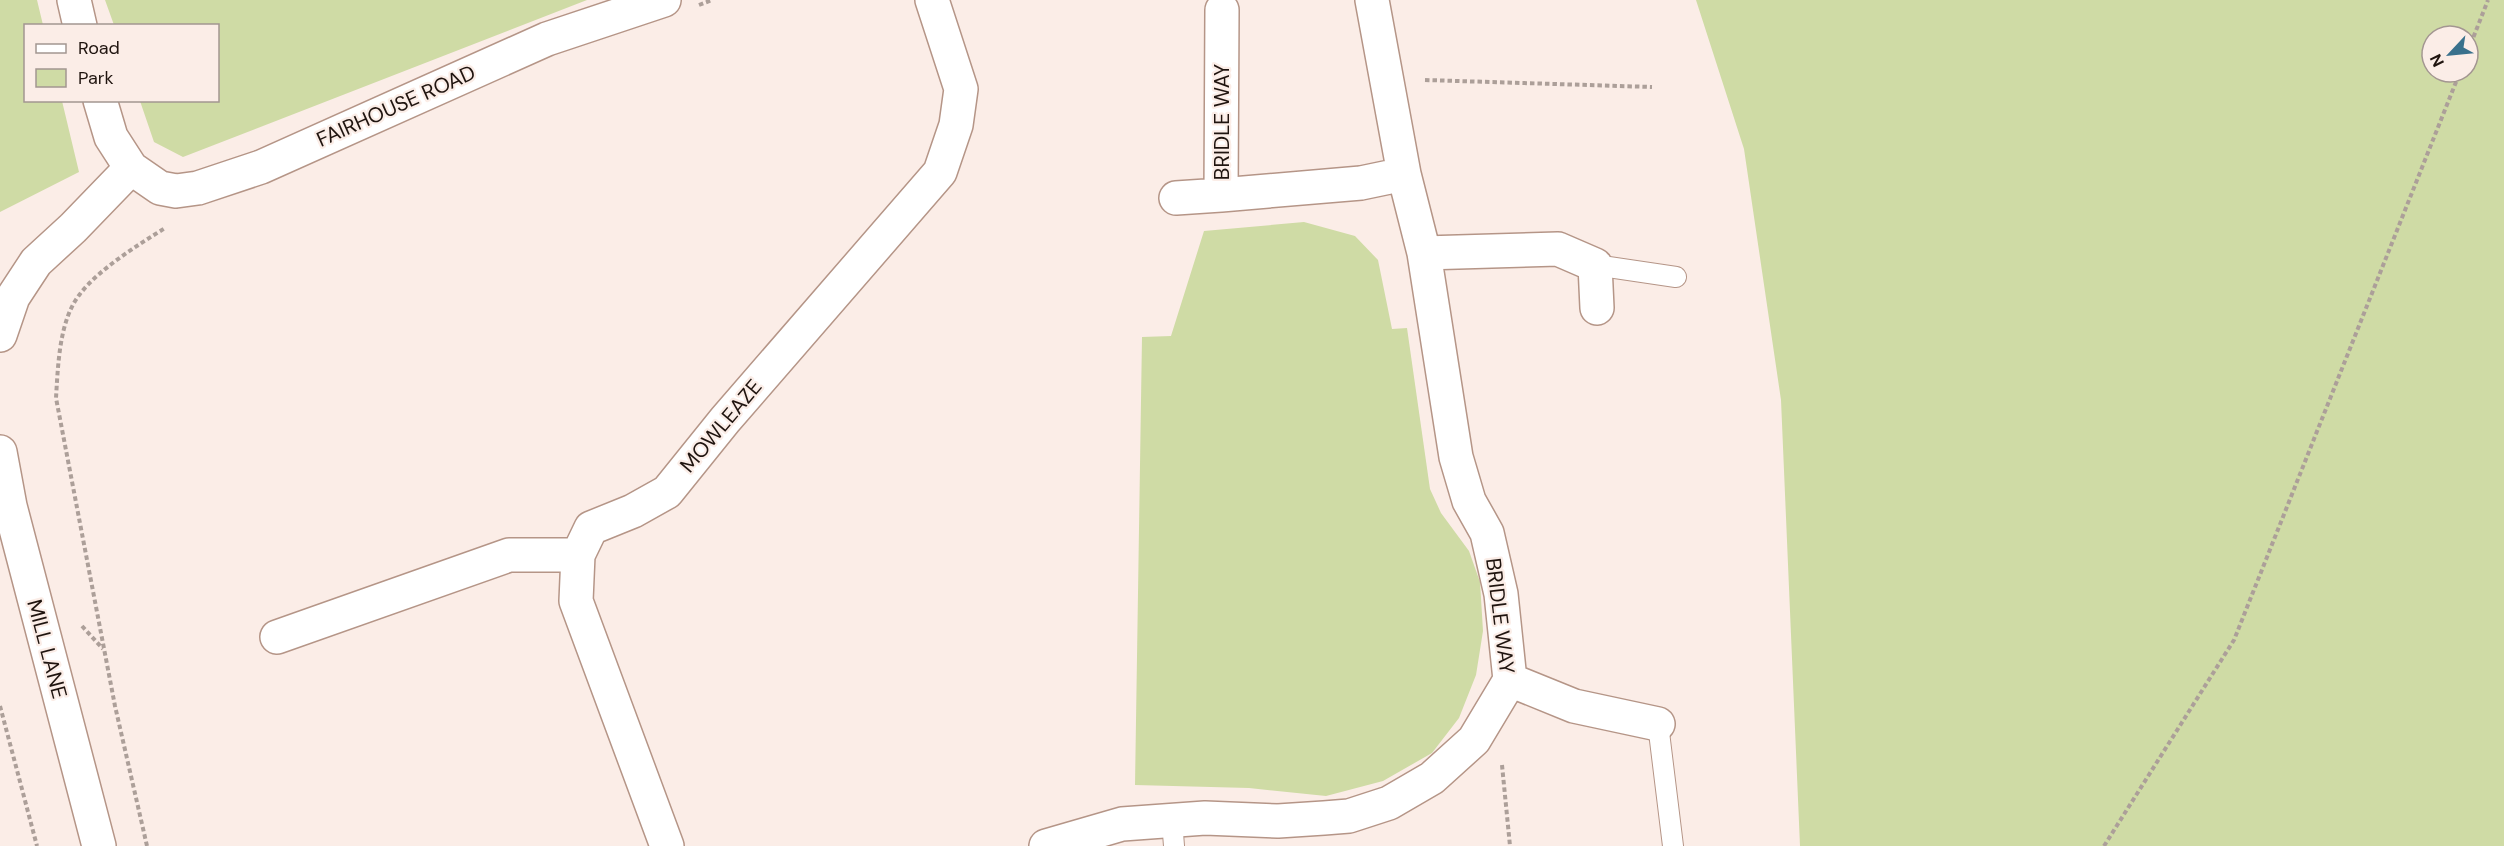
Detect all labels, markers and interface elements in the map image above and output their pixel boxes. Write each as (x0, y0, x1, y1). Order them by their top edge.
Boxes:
legend (24, 24, 219, 102)
north arrow (2420, 24, 2480, 84)
text: Road (78, 36, 120, 60)
text: N (2425, 51, 2449, 70)
street label: FAIRHOUSE ROAD (312, 58, 480, 154)
street label: BRIDLE WAY (1208, 64, 1236, 180)
text: Park (78, 66, 114, 90)
street label: MOWLEAZE (674, 373, 768, 479)
street label: BRIDLE WAY (1479, 556, 1521, 676)
street label: MILL LANE (20, 596, 74, 702)

